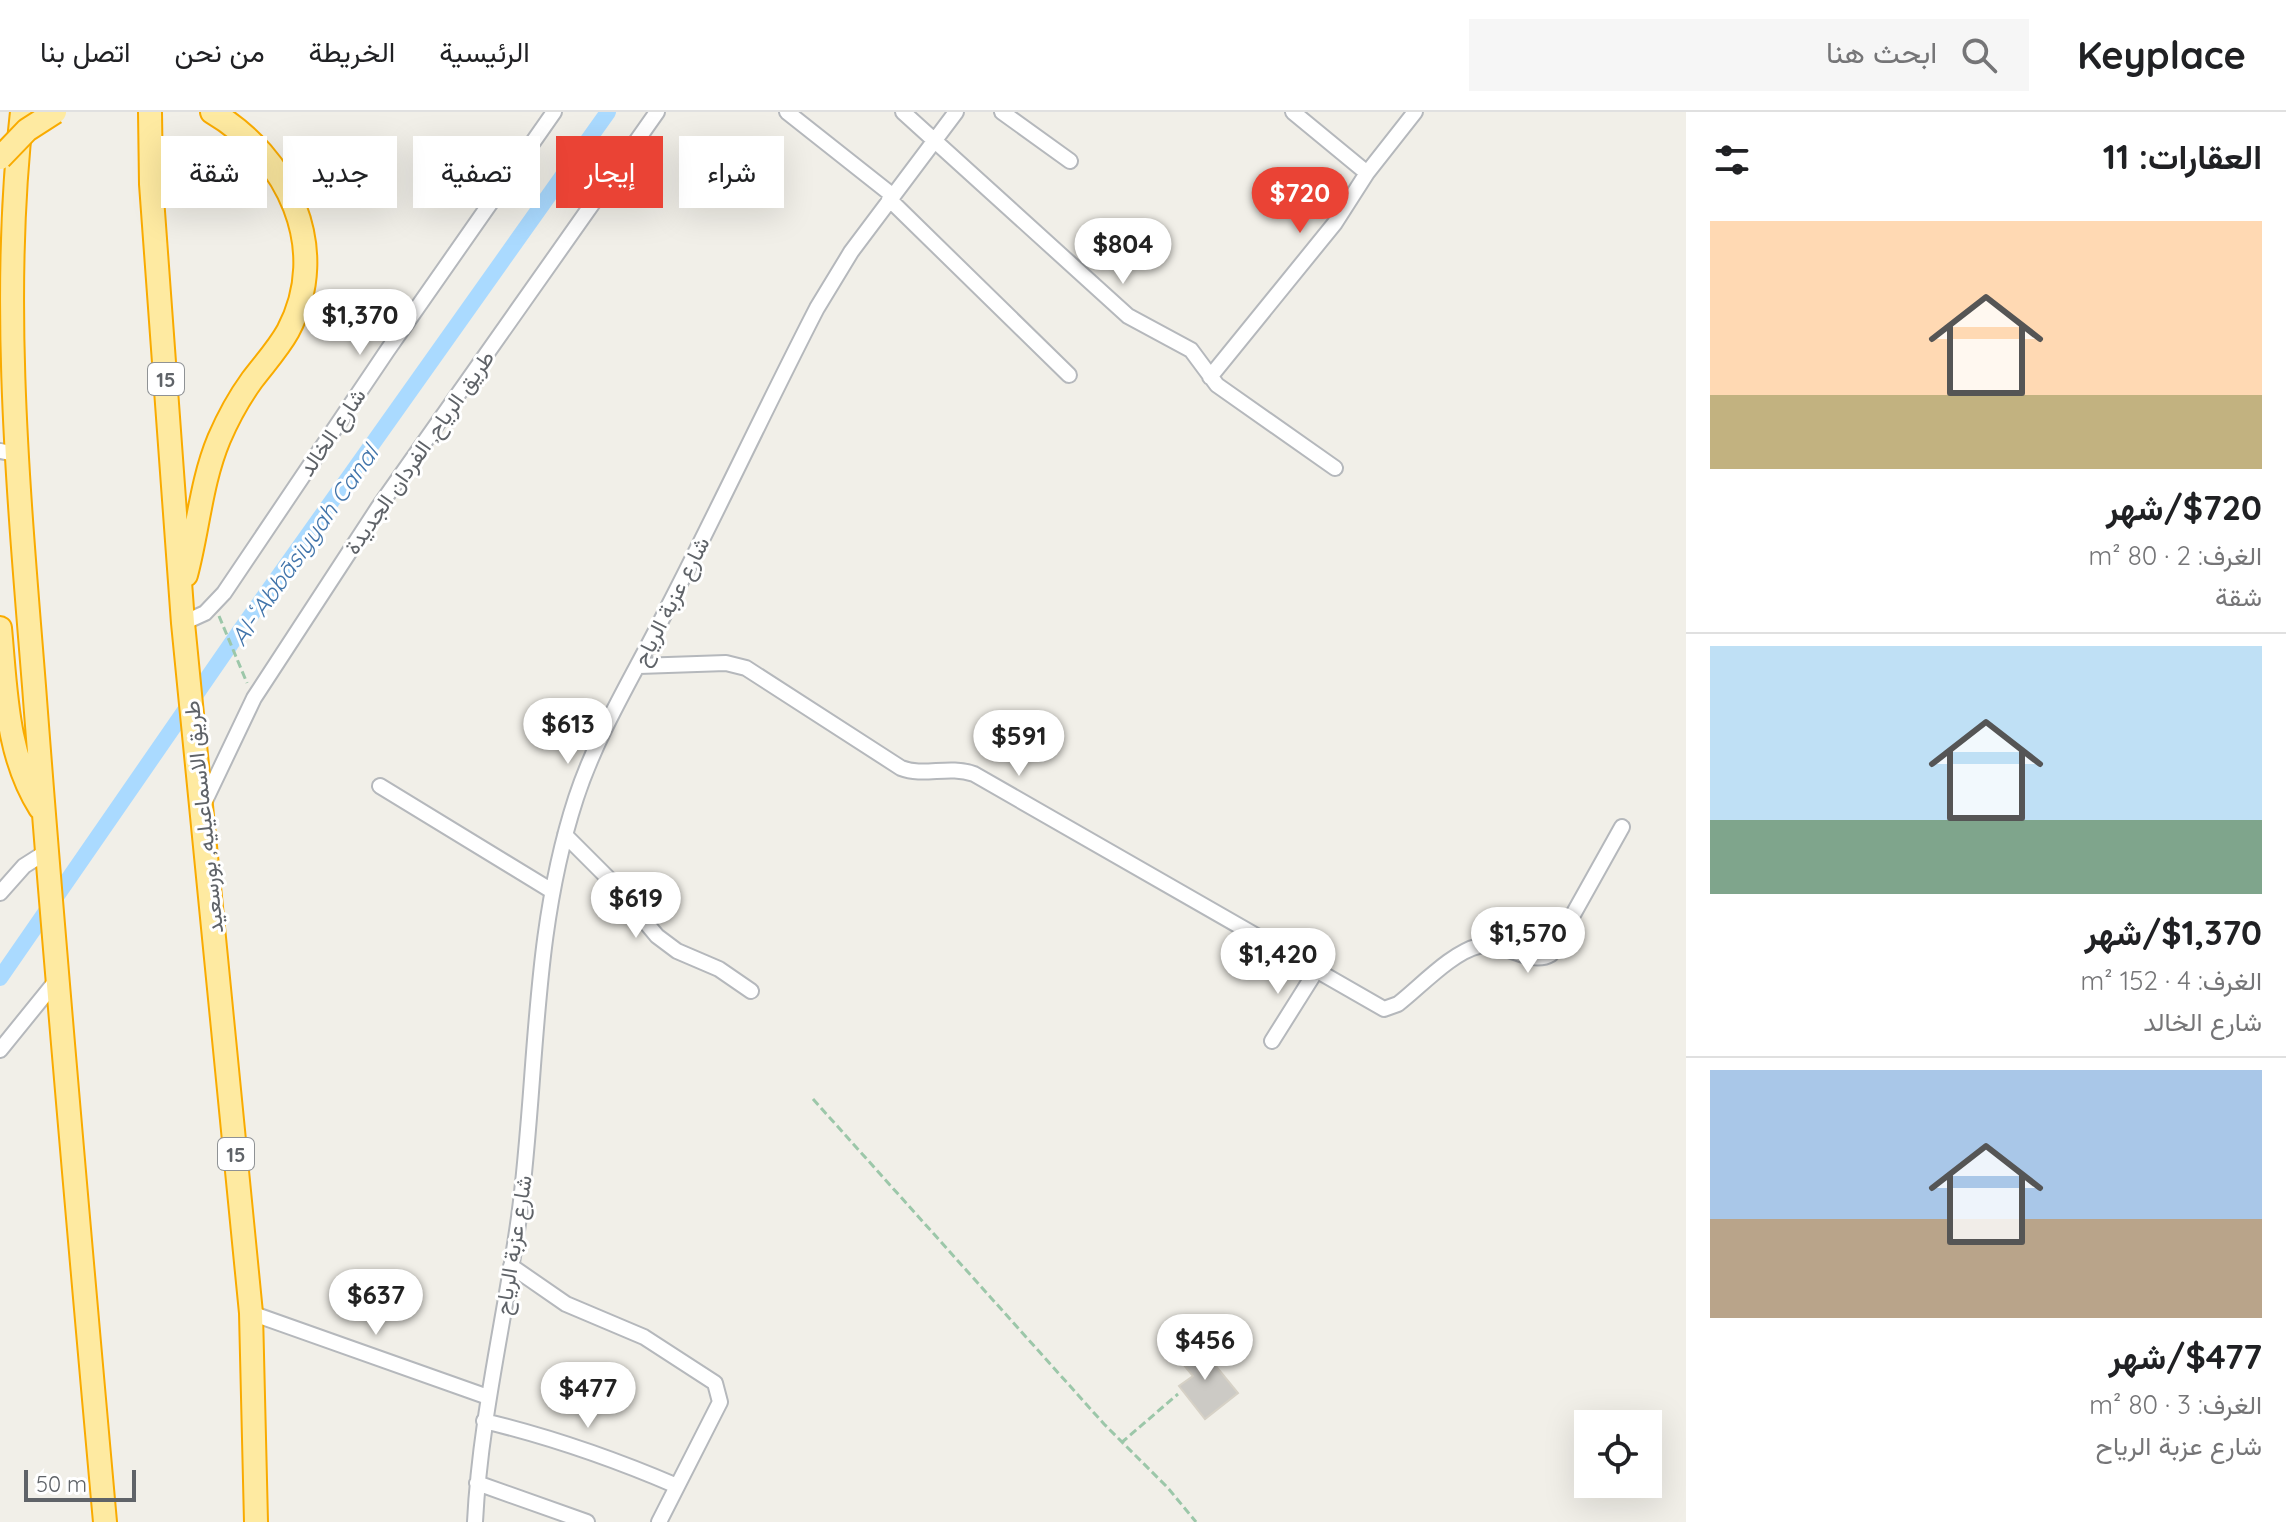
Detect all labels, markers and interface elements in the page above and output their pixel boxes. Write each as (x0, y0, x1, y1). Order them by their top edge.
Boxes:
search box (1469, 19, 2029, 91)
text: Keyplace (2077, 31, 2246, 79)
text: ابحث هنا (1826, 33, 1937, 71)
icon: search (1957, 33, 2001, 77)
text: اتصل بنا (40, 34, 131, 69)
text: من نحن (175, 34, 265, 69)
text: الخريطة (309, 34, 395, 69)
text: الرئيسية (439, 34, 530, 69)
text: العقارات: 11 (2103, 135, 2262, 178)
chip: شقة (161, 136, 267, 208)
chip: جديد (283, 136, 397, 208)
chip: تصفية (413, 136, 540, 208)
chip: إيجار (556, 136, 663, 208)
chip: شراء (679, 136, 784, 208)
icon: filters (1710, 138, 1754, 182)
pin: $720 (1253, 167, 1347, 235)
text: $720 (1270, 176, 1330, 209)
pin: $804 (1076, 218, 1170, 286)
text: $804 (1092, 227, 1154, 260)
icon: home (1914, 273, 2058, 417)
pin: $1,370 (295, 289, 425, 357)
text: $1,370 (322, 298, 399, 331)
street label: طريق الرياح, الفردان الجديدة (338, 345, 501, 560)
road number: 15 (148, 363, 184, 395)
street label: شارع الخالد (292, 383, 373, 482)
water label: Al-ʿAbbāsiyyah Canal (224, 437, 386, 651)
text: $720/شهر (2106, 486, 2262, 529)
street label: شارع عزبة الرياح (627, 532, 716, 671)
text: الغرف: 2 · 80 m² (2089, 539, 2262, 572)
text: شقة (2215, 580, 2262, 613)
pin: $613 (521, 698, 615, 766)
icon: home (1914, 698, 2058, 842)
street label: طريق الاسماعيليه, بورسعيد (177, 699, 229, 935)
text: $613 (541, 707, 595, 740)
pin: $591 (972, 710, 1066, 778)
text: $591 (991, 719, 1047, 752)
pin: $619 (589, 872, 683, 940)
text: $619 (609, 881, 663, 914)
pin: $1,570 (1463, 907, 1593, 975)
text: $1,370/شهر (2084, 911, 2262, 954)
text: $1,570 (1489, 916, 1567, 949)
pin: $1,420 (1213, 928, 1343, 996)
text: $1,420 (1239, 937, 1317, 970)
text: الغرف: 4 · 152 m² (2081, 964, 2262, 997)
text: شارع الخالد (2143, 1005, 2262, 1038)
icon: home (1914, 1122, 2058, 1266)
road number: 15 (218, 1138, 254, 1170)
street label: شارع عزبة الرياح (488, 1173, 539, 1317)
pin: $637 (329, 1269, 423, 1337)
text: $637 (347, 1278, 405, 1311)
pin: $456 (1158, 1314, 1252, 1382)
text: $456 (1175, 1323, 1235, 1356)
text: $477/شهر (2109, 1335, 2262, 1378)
pin: $477 (541, 1362, 635, 1430)
text: $477 (559, 1371, 617, 1404)
text: الغرف: 3 · 80 m² (2089, 1388, 2262, 1421)
map controls (1574, 1410, 1662, 1498)
button: locate (1574, 1410, 1662, 1498)
text: شارع عزبة الرياح (2096, 1429, 2262, 1462)
scale bar (24, 1466, 136, 1502)
text: 50 m (36, 1470, 87, 1498)

